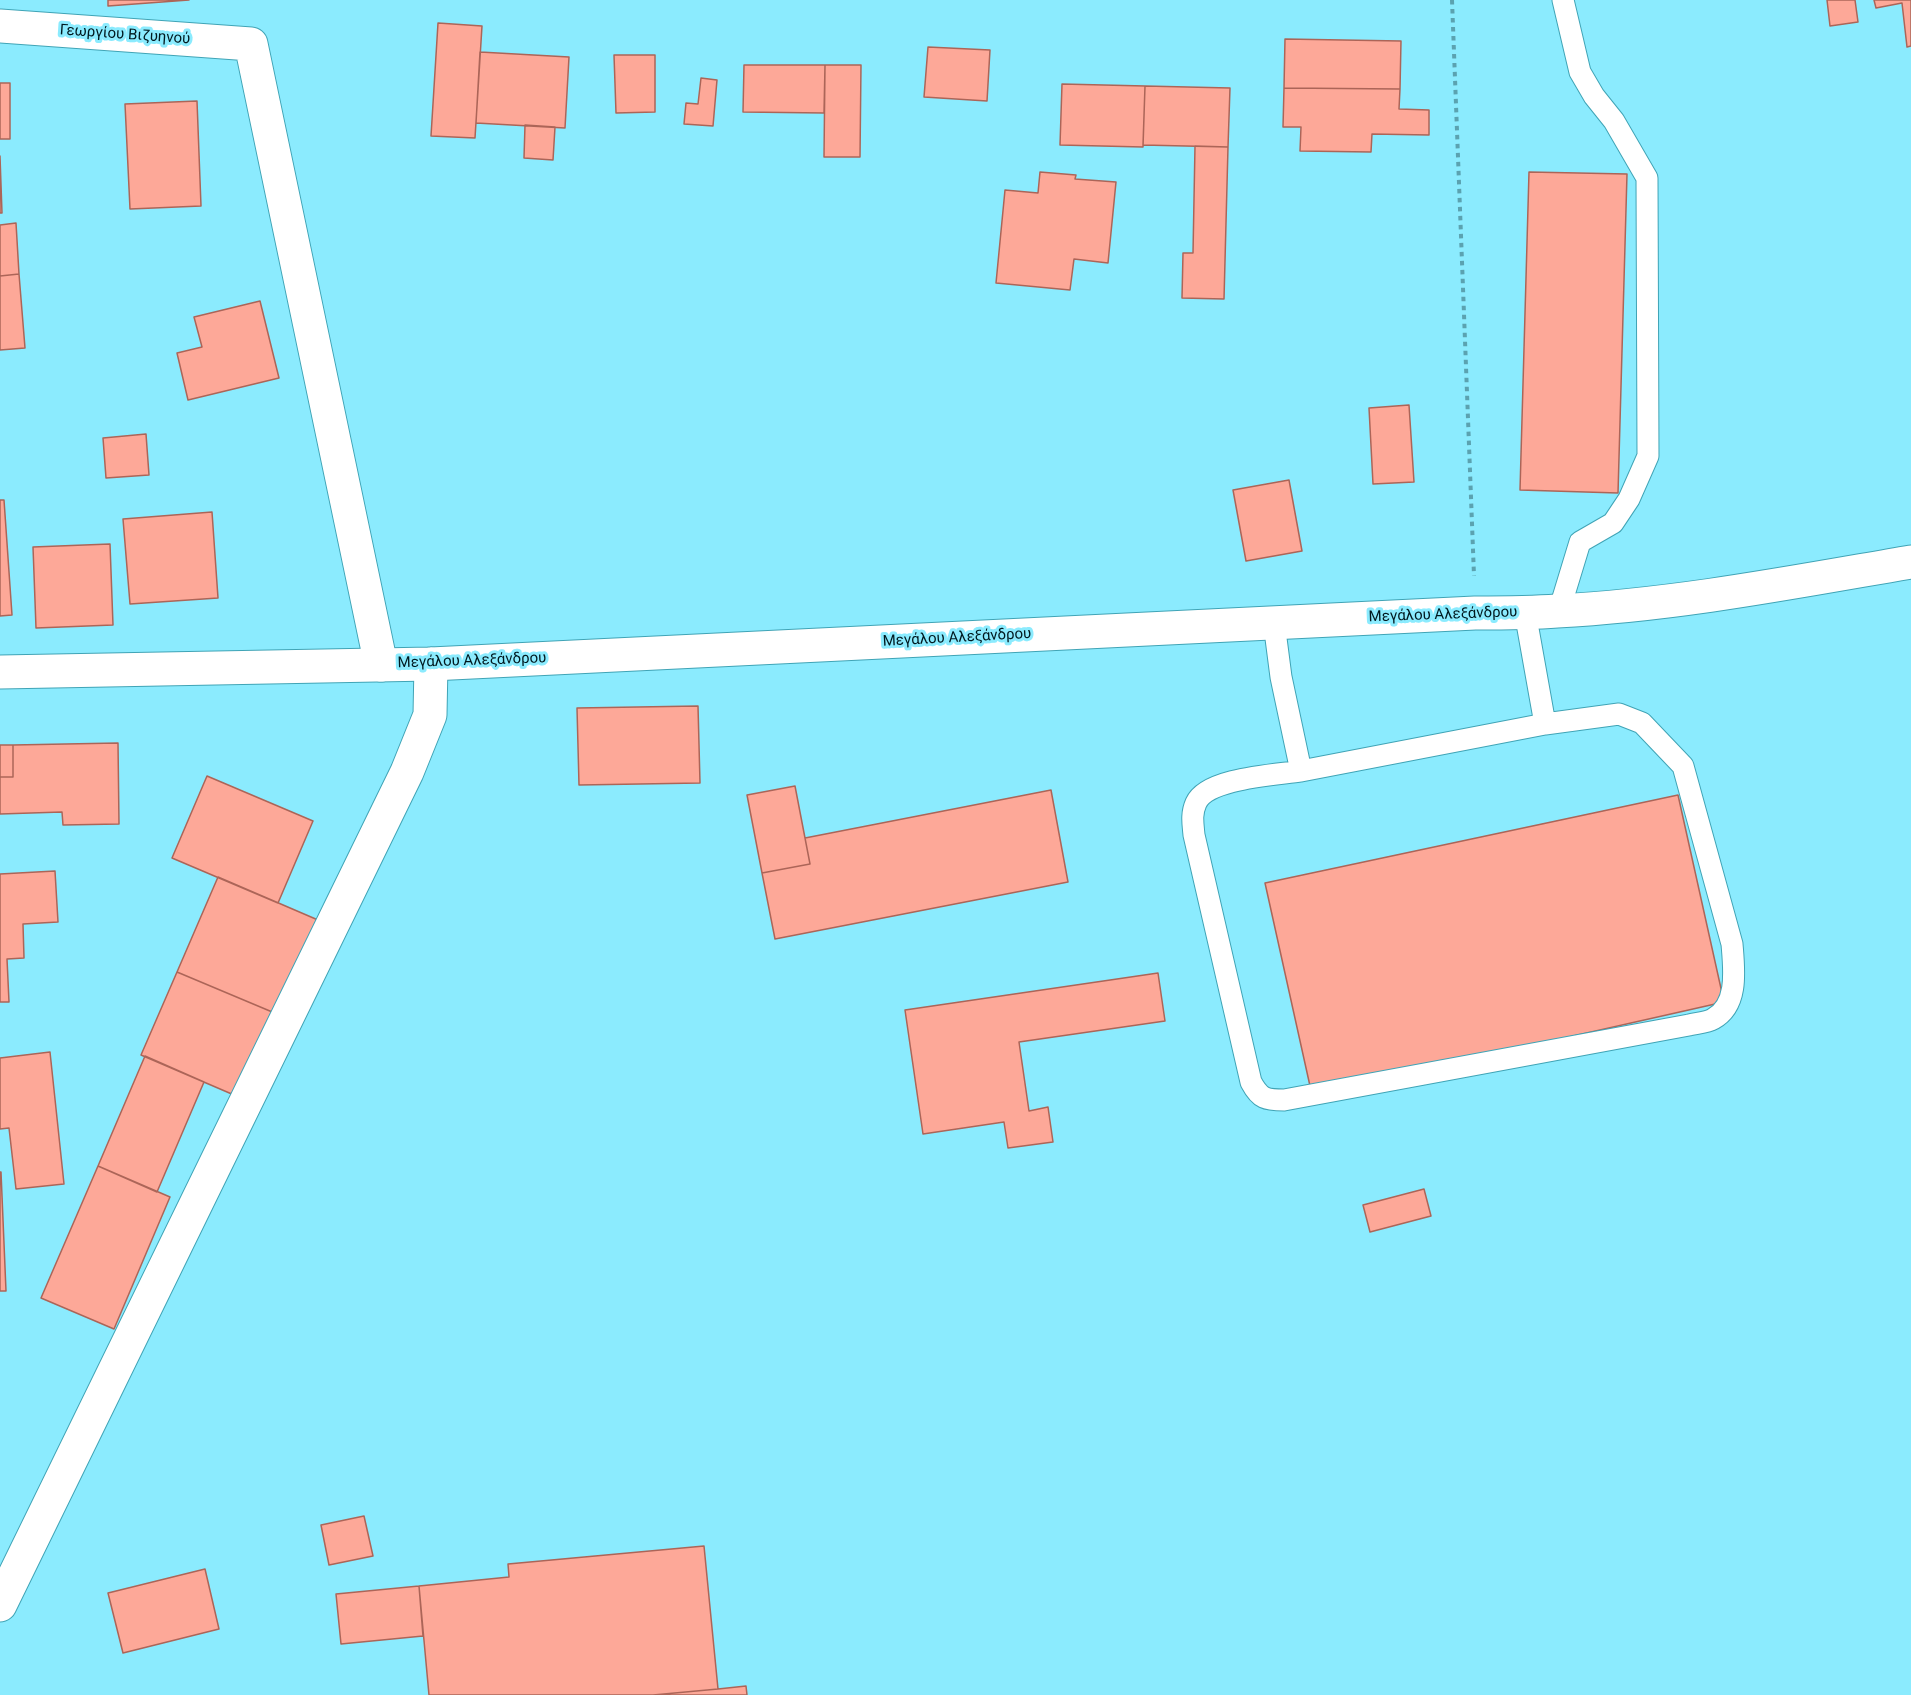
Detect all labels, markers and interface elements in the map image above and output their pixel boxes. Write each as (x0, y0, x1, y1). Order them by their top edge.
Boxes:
street label: Γεωργίου Βιζυηνού (59, 21, 191, 49)
street label: Μεγάλου Αλεξάνδρου (1368, 603, 1518, 627)
street label: Μεγάλου Αλεξάνδρου (882, 625, 1032, 651)
street label: Μεγάλου Αλεξάνδρου (397, 649, 547, 673)

